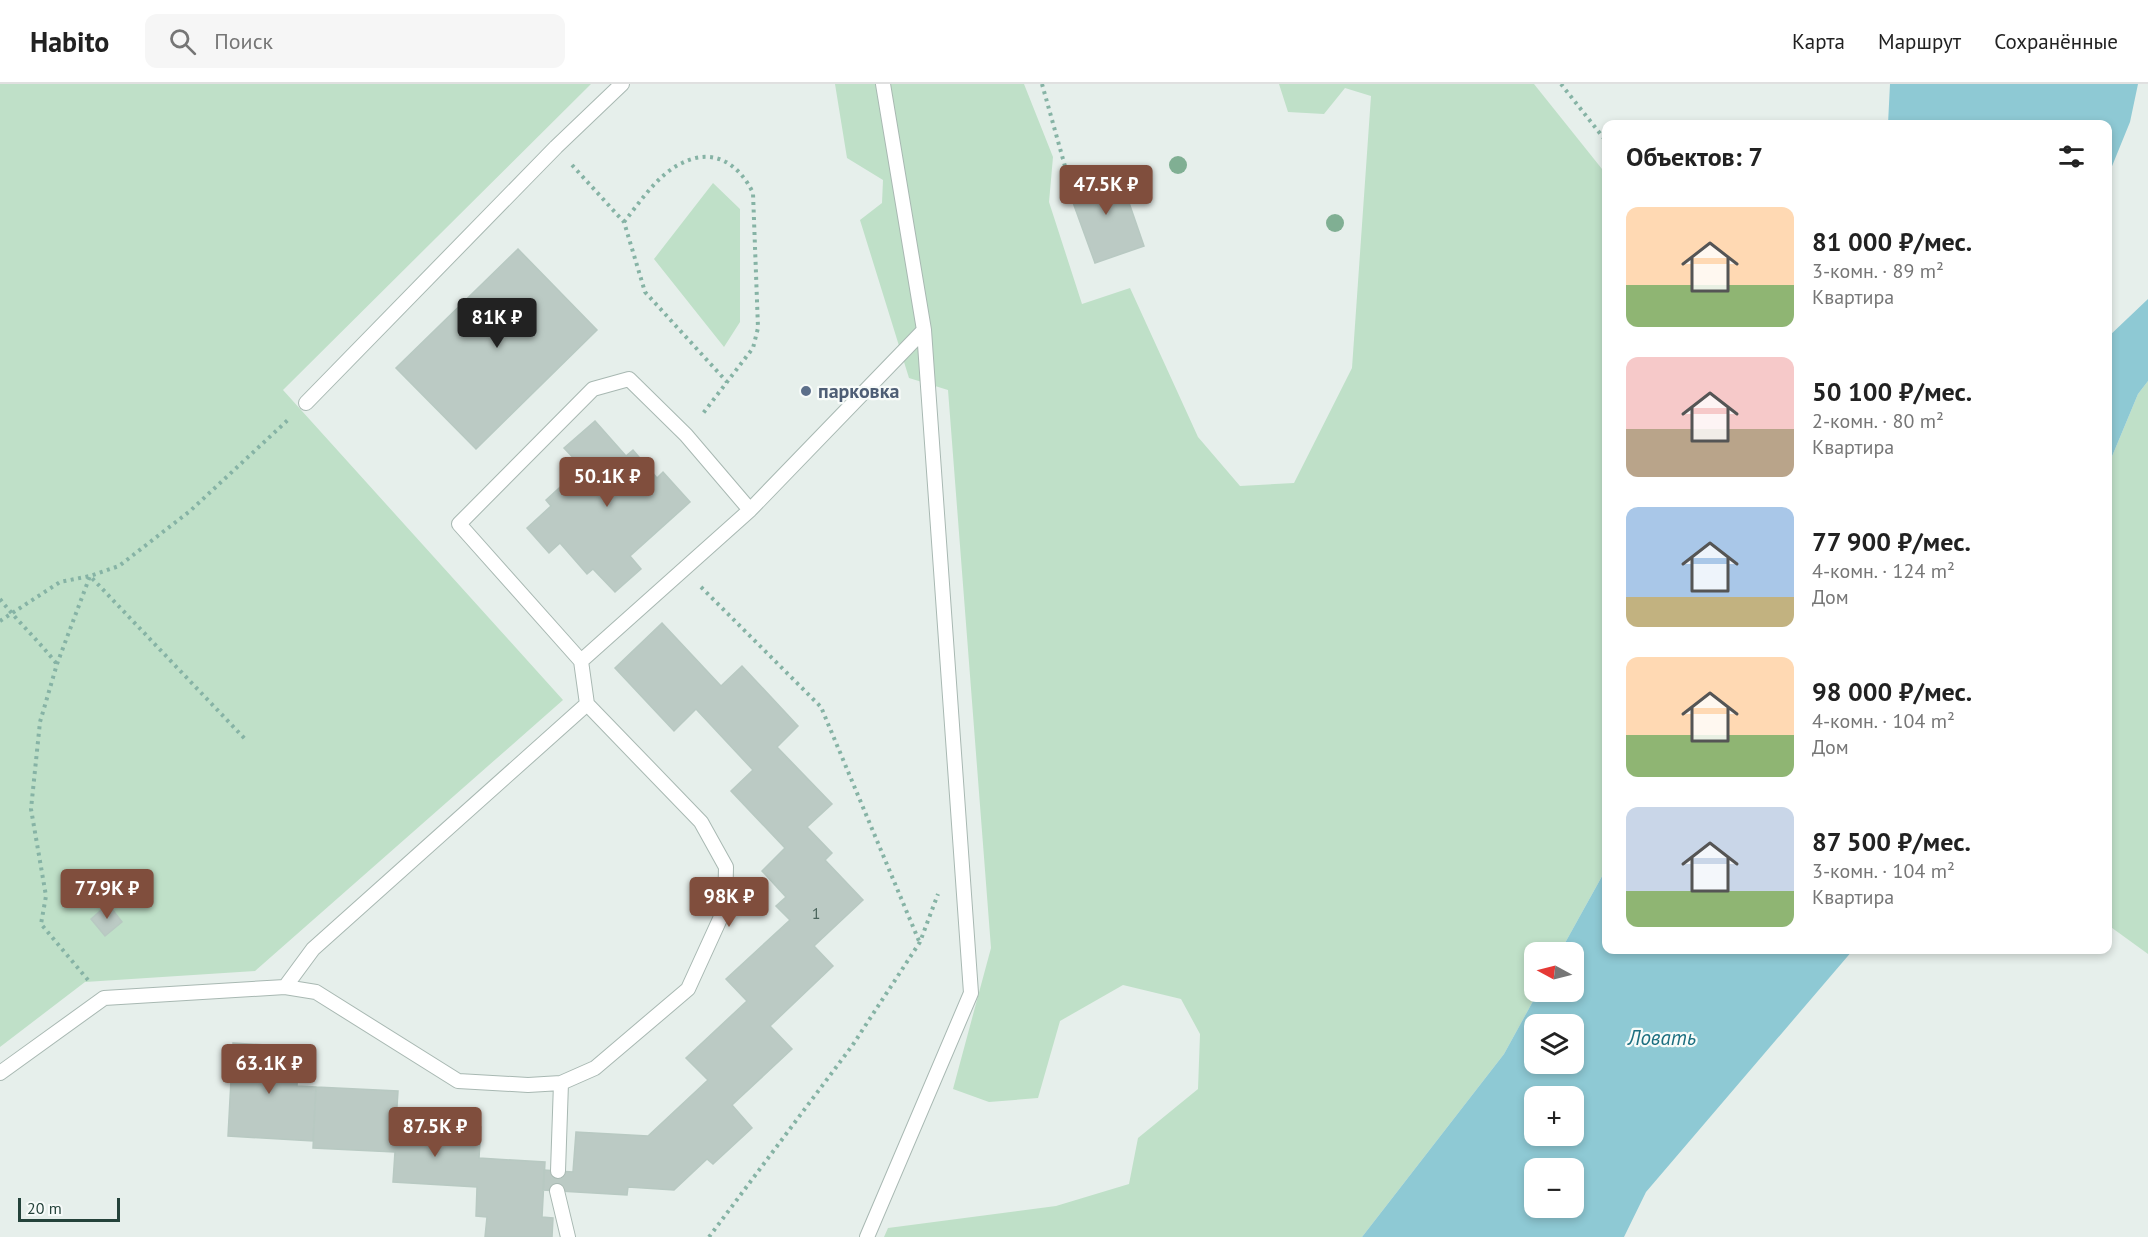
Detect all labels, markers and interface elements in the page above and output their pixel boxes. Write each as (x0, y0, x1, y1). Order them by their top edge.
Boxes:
search box (145, 14, 565, 68)
text: Habito (30, 23, 109, 60)
icon: search (166, 25, 199, 58)
text: Поиск (214, 27, 273, 55)
text: Карта (1792, 28, 1845, 55)
text: Маршрут (1878, 28, 1961, 55)
text: Сохранённые (1994, 28, 2118, 55)
text: Объектов: 7 (1626, 140, 1763, 173)
icon: filters (2055, 140, 2088, 173)
pin: 47.5K ₽ (1051, 165, 1161, 216)
text: 47.5K ₽ (1074, 171, 1138, 197)
text: 81 000 ₽/мес. (1812, 225, 1972, 258)
icon: home (1674, 231, 1746, 303)
text: 3-комн. · 89 m² (1812, 258, 1944, 284)
text: Квартира (1812, 284, 1894, 310)
pin: 81K ₽ (455, 298, 539, 349)
text: 81K ₽ (472, 304, 522, 330)
text: 50 100 ₽/мес. (1812, 375, 1972, 408)
place label: парковка (818, 378, 899, 404)
icon: home (1674, 381, 1746, 453)
marker: парковка (799, 384, 813, 398)
text: 2-комн. · 80 m² (1812, 408, 1944, 434)
text: Квартира (1812, 434, 1894, 460)
pin: 50.1K ₽ (552, 457, 662, 508)
text: 50.1K ₽ (573, 463, 641, 489)
text: 77 900 ₽/мес. (1812, 525, 1971, 558)
icon: home (1674, 531, 1746, 603)
text: 4-комн. · 124 m² (1812, 558, 1955, 584)
text: Дом (1812, 584, 1849, 610)
text: 98 000 ₽/мес. (1812, 675, 1972, 708)
icon: home (1674, 681, 1746, 753)
text: 4-комн. · 104 m² (1812, 708, 1955, 734)
text: Дом (1812, 734, 1849, 760)
text: 87 500 ₽/мес. (1812, 825, 1971, 858)
icon: home (1674, 831, 1746, 903)
text: 3-комн. · 104 m² (1812, 858, 1955, 884)
pin: 77.9K ₽ (52, 869, 162, 920)
text: 77.9K ₽ (75, 875, 139, 901)
pin: 98K ₽ (687, 877, 771, 928)
text: 98K ₽ (704, 883, 754, 909)
text: Квартира (1812, 884, 1894, 910)
house number: 1 (812, 903, 820, 923)
north arrow (1524, 942, 1584, 1002)
map controls (1524, 942, 1584, 1218)
button: layers (1524, 1014, 1584, 1074)
water label: Ловать (1627, 1024, 1696, 1051)
pin: 63.1K ₽ (214, 1044, 324, 1095)
text: 63.1K ₽ (235, 1050, 303, 1076)
button: + (1524, 1086, 1584, 1146)
pin: 87.5K ₽ (380, 1107, 490, 1158)
text: 87.5K ₽ (403, 1113, 467, 1139)
button: − (1524, 1158, 1584, 1218)
scale bar (18, 1195, 120, 1222)
text: 20 m (27, 1198, 62, 1218)

